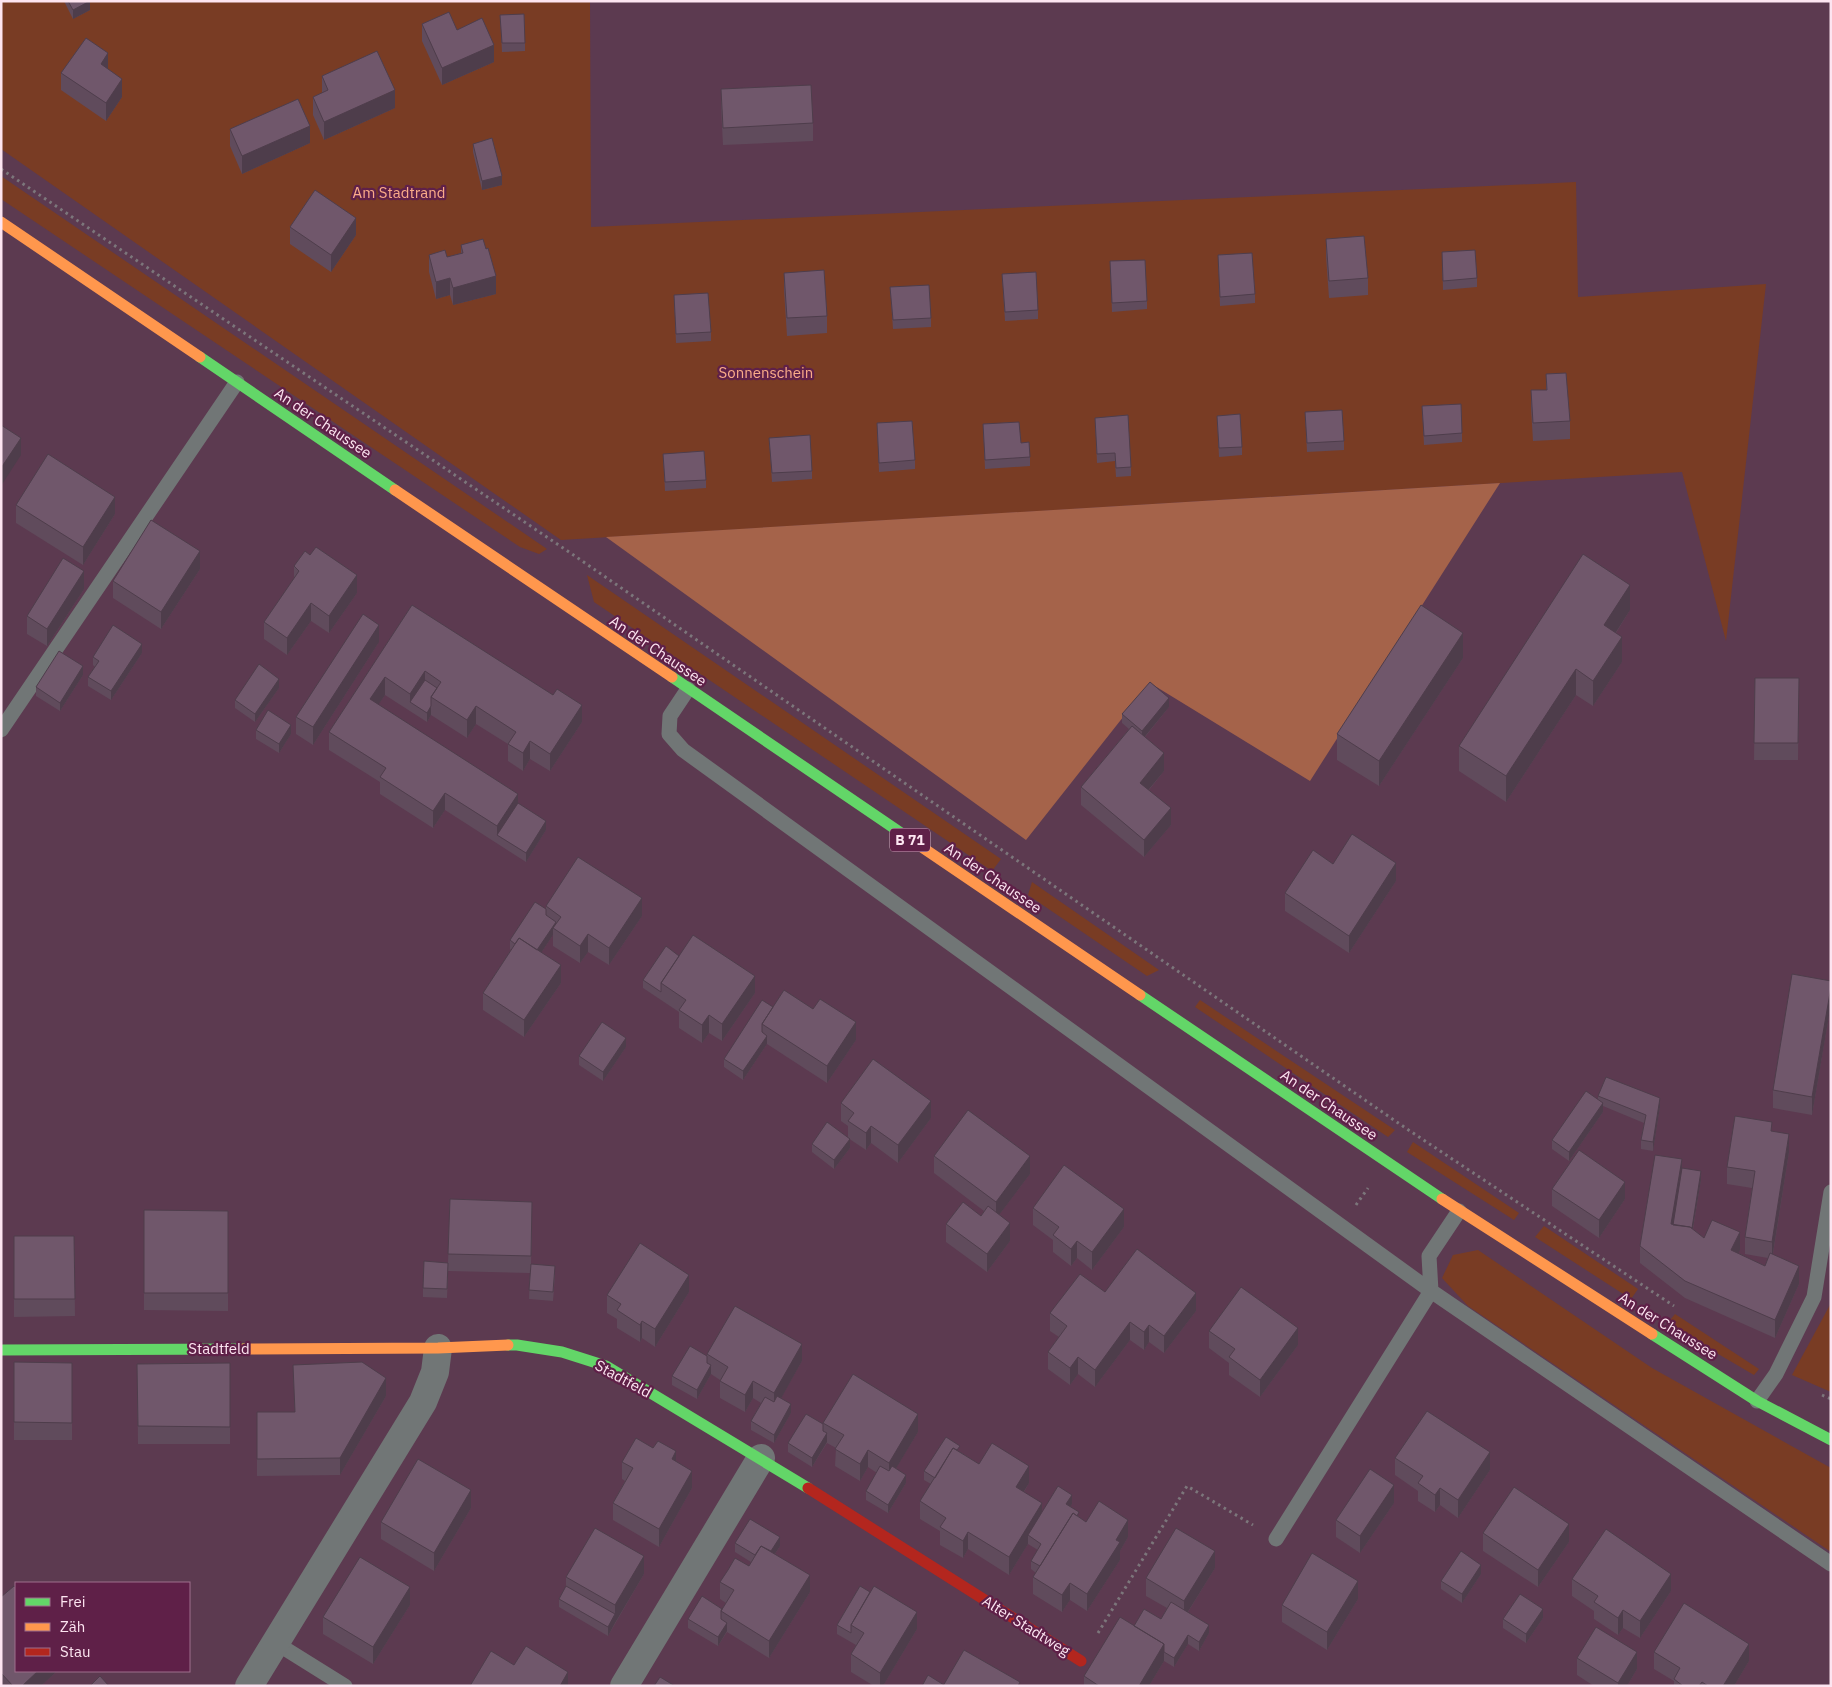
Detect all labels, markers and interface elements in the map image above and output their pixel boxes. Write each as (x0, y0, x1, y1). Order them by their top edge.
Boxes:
park label: Am Stadtrand (353, 183, 445, 202)
park label: Sonnenschein (719, 363, 813, 382)
street label: An der Chaussee (271, 383, 375, 462)
street label: An der Chaussee (606, 611, 710, 690)
road number: B 71 (890, 828, 930, 852)
street label: An der Chaussee (941, 838, 1045, 917)
street label: An der Chaussee (1277, 1065, 1381, 1144)
street label: An der Chaussee (1615, 1288, 1721, 1364)
street label: Stadtfeld (188, 1339, 250, 1358)
street label: Stadtfeld (592, 1355, 655, 1402)
legend (15, 1582, 190, 1672)
street label: Alter Stadtweg (979, 1591, 1074, 1660)
text: Frei (60, 1592, 86, 1611)
text: Zäh (60, 1617, 85, 1636)
text: Stau (60, 1642, 91, 1661)

